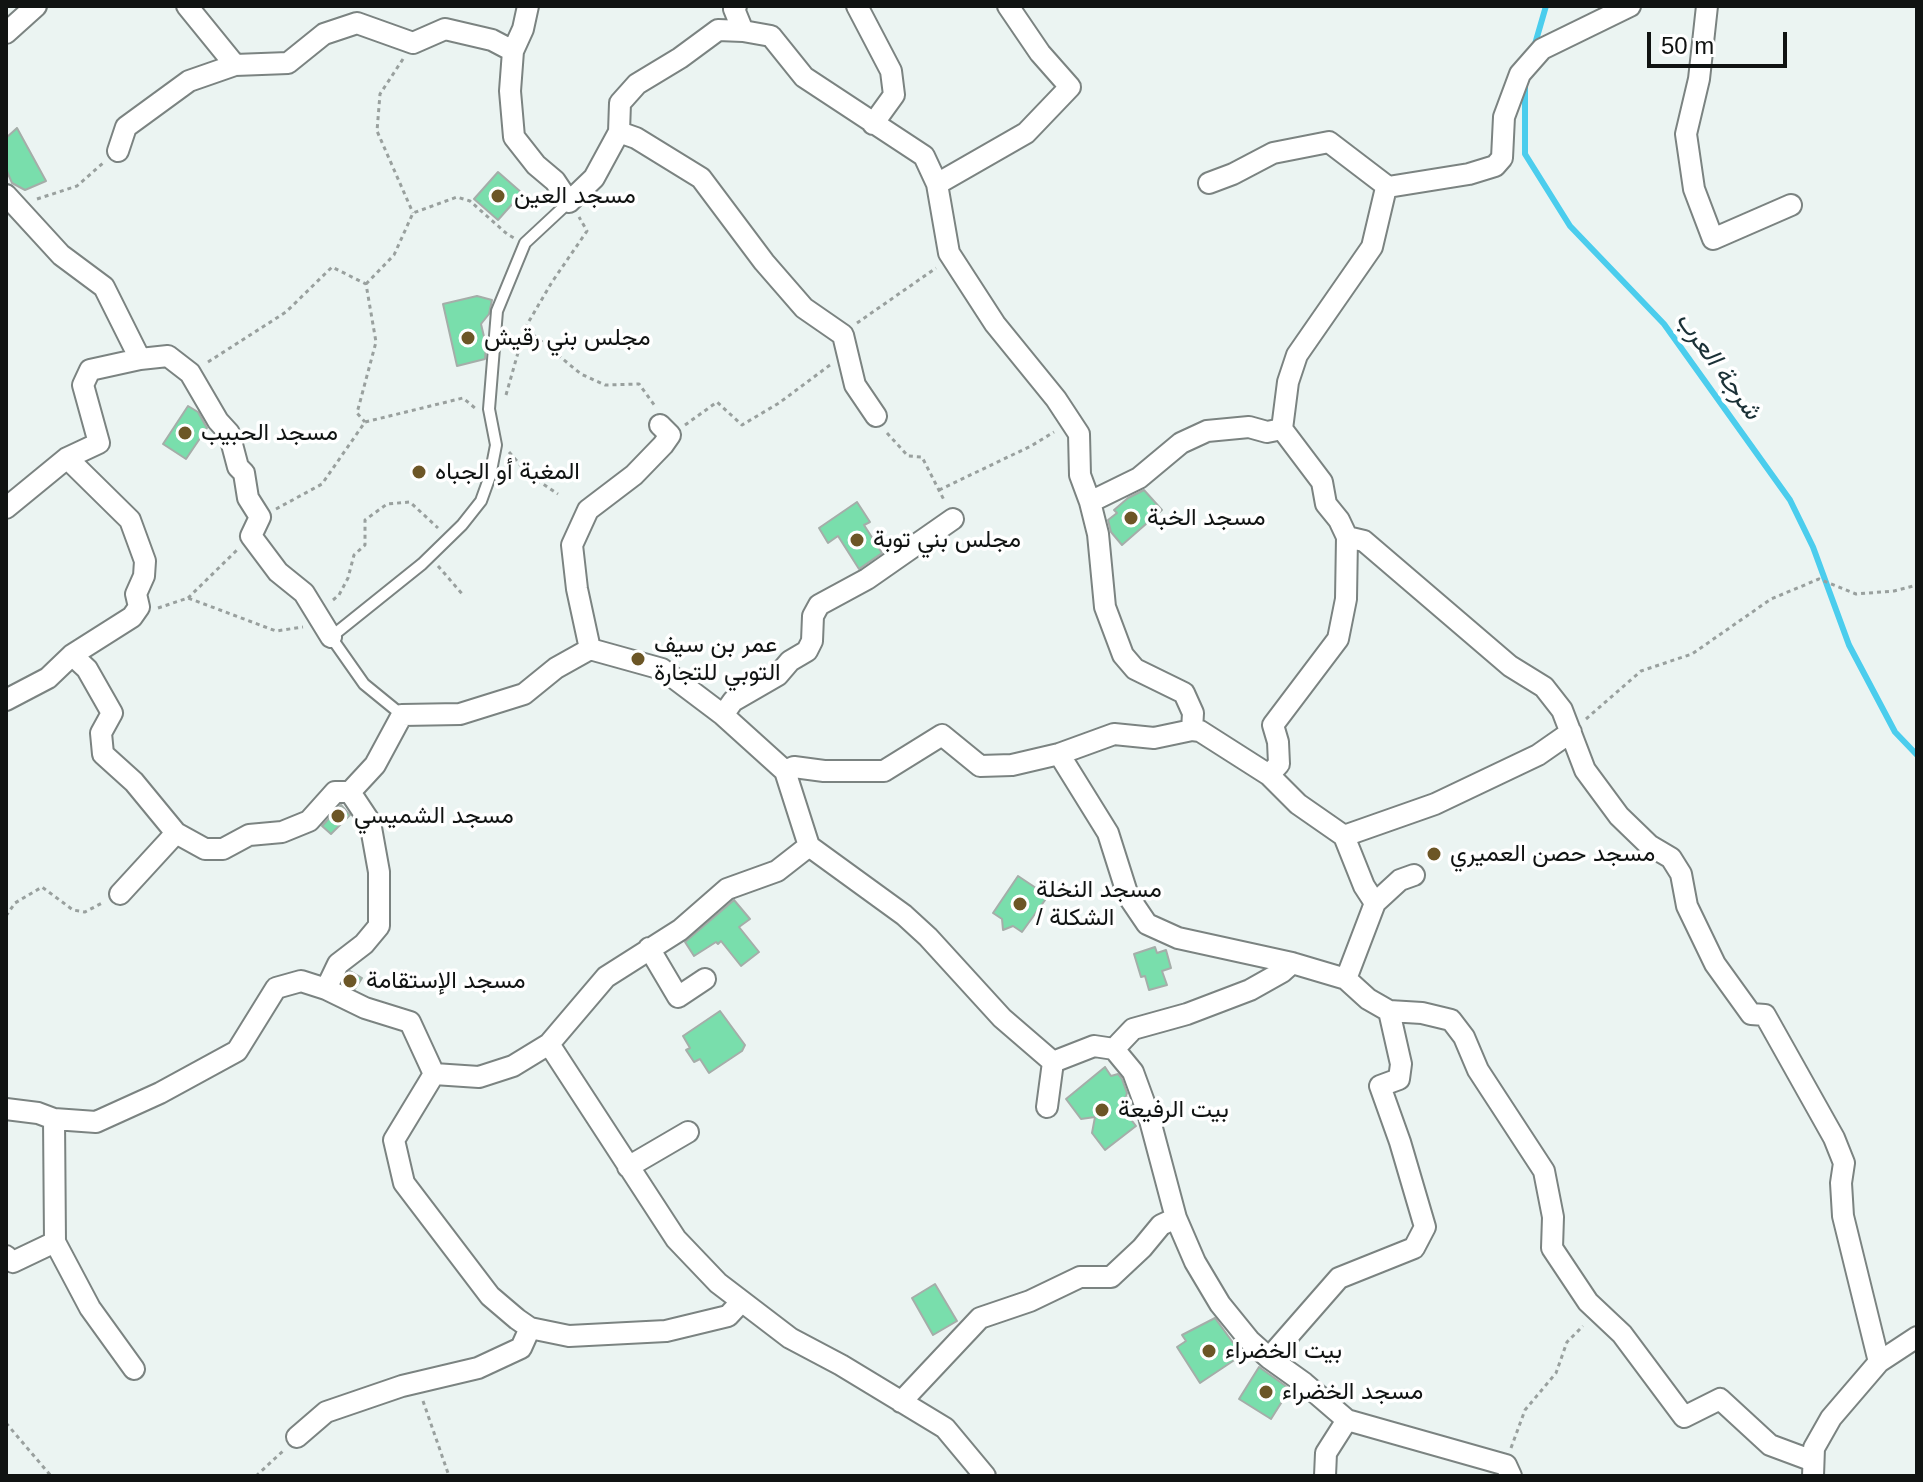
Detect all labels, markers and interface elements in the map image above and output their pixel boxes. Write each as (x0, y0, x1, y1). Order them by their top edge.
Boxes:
scale bar (1651, 16, 1791, 66)
text: 50 m (1661, 32, 1714, 59)
place label: مسجد العين (514, 182, 636, 210)
marker: مسجد العين (489, 187, 507, 205)
water label: شرجة العرب (1668, 306, 1768, 426)
place label: مجلس بني رقيش (484, 324, 650, 352)
marker: مجلس بني رقيش (459, 329, 477, 347)
place label: مسجد الحبيب (201, 419, 338, 447)
marker: مسجد الحبيب (176, 424, 194, 442)
place label: المغبة أو الجباه (435, 458, 580, 486)
marker: المغبة أو الجباه (410, 463, 428, 481)
place label: مسجد الخبة (1147, 504, 1265, 532)
marker: مسجد الخبة (1122, 509, 1140, 527)
place label: مجلس بني توبة (873, 526, 1021, 554)
marker: مجلس بني توبة (848, 531, 866, 549)
place label: عمر بن سيف التوبي للتجارة (654, 631, 781, 687)
marker: عمر بن سيف التوبي للتجارة (629, 650, 647, 668)
place label: مسجد الشميسي (354, 802, 514, 830)
marker: مسجد الشميسي (329, 807, 347, 825)
place label: مسجد حصن العميري (1450, 840, 1655, 868)
marker: مسجد حصن العميري (1425, 845, 1443, 863)
place label: مسجد النخلة / الشكلة (1036, 876, 1162, 932)
marker: مسجد النخلة / الشكلة (1011, 895, 1029, 913)
place label: مسجد الإستقامة (366, 967, 526, 995)
marker: مسجد الإستقامة (341, 972, 359, 990)
place label: بيت الرفيعة (1118, 1096, 1229, 1124)
marker: بيت الرفيعة (1093, 1101, 1111, 1119)
place label: بيت الخضراء (1225, 1337, 1342, 1365)
marker: بيت الخضراء (1200, 1342, 1218, 1360)
place label: مسجد الخضراء (1282, 1378, 1423, 1406)
marker: مسجد الخضراء (1257, 1383, 1275, 1401)

